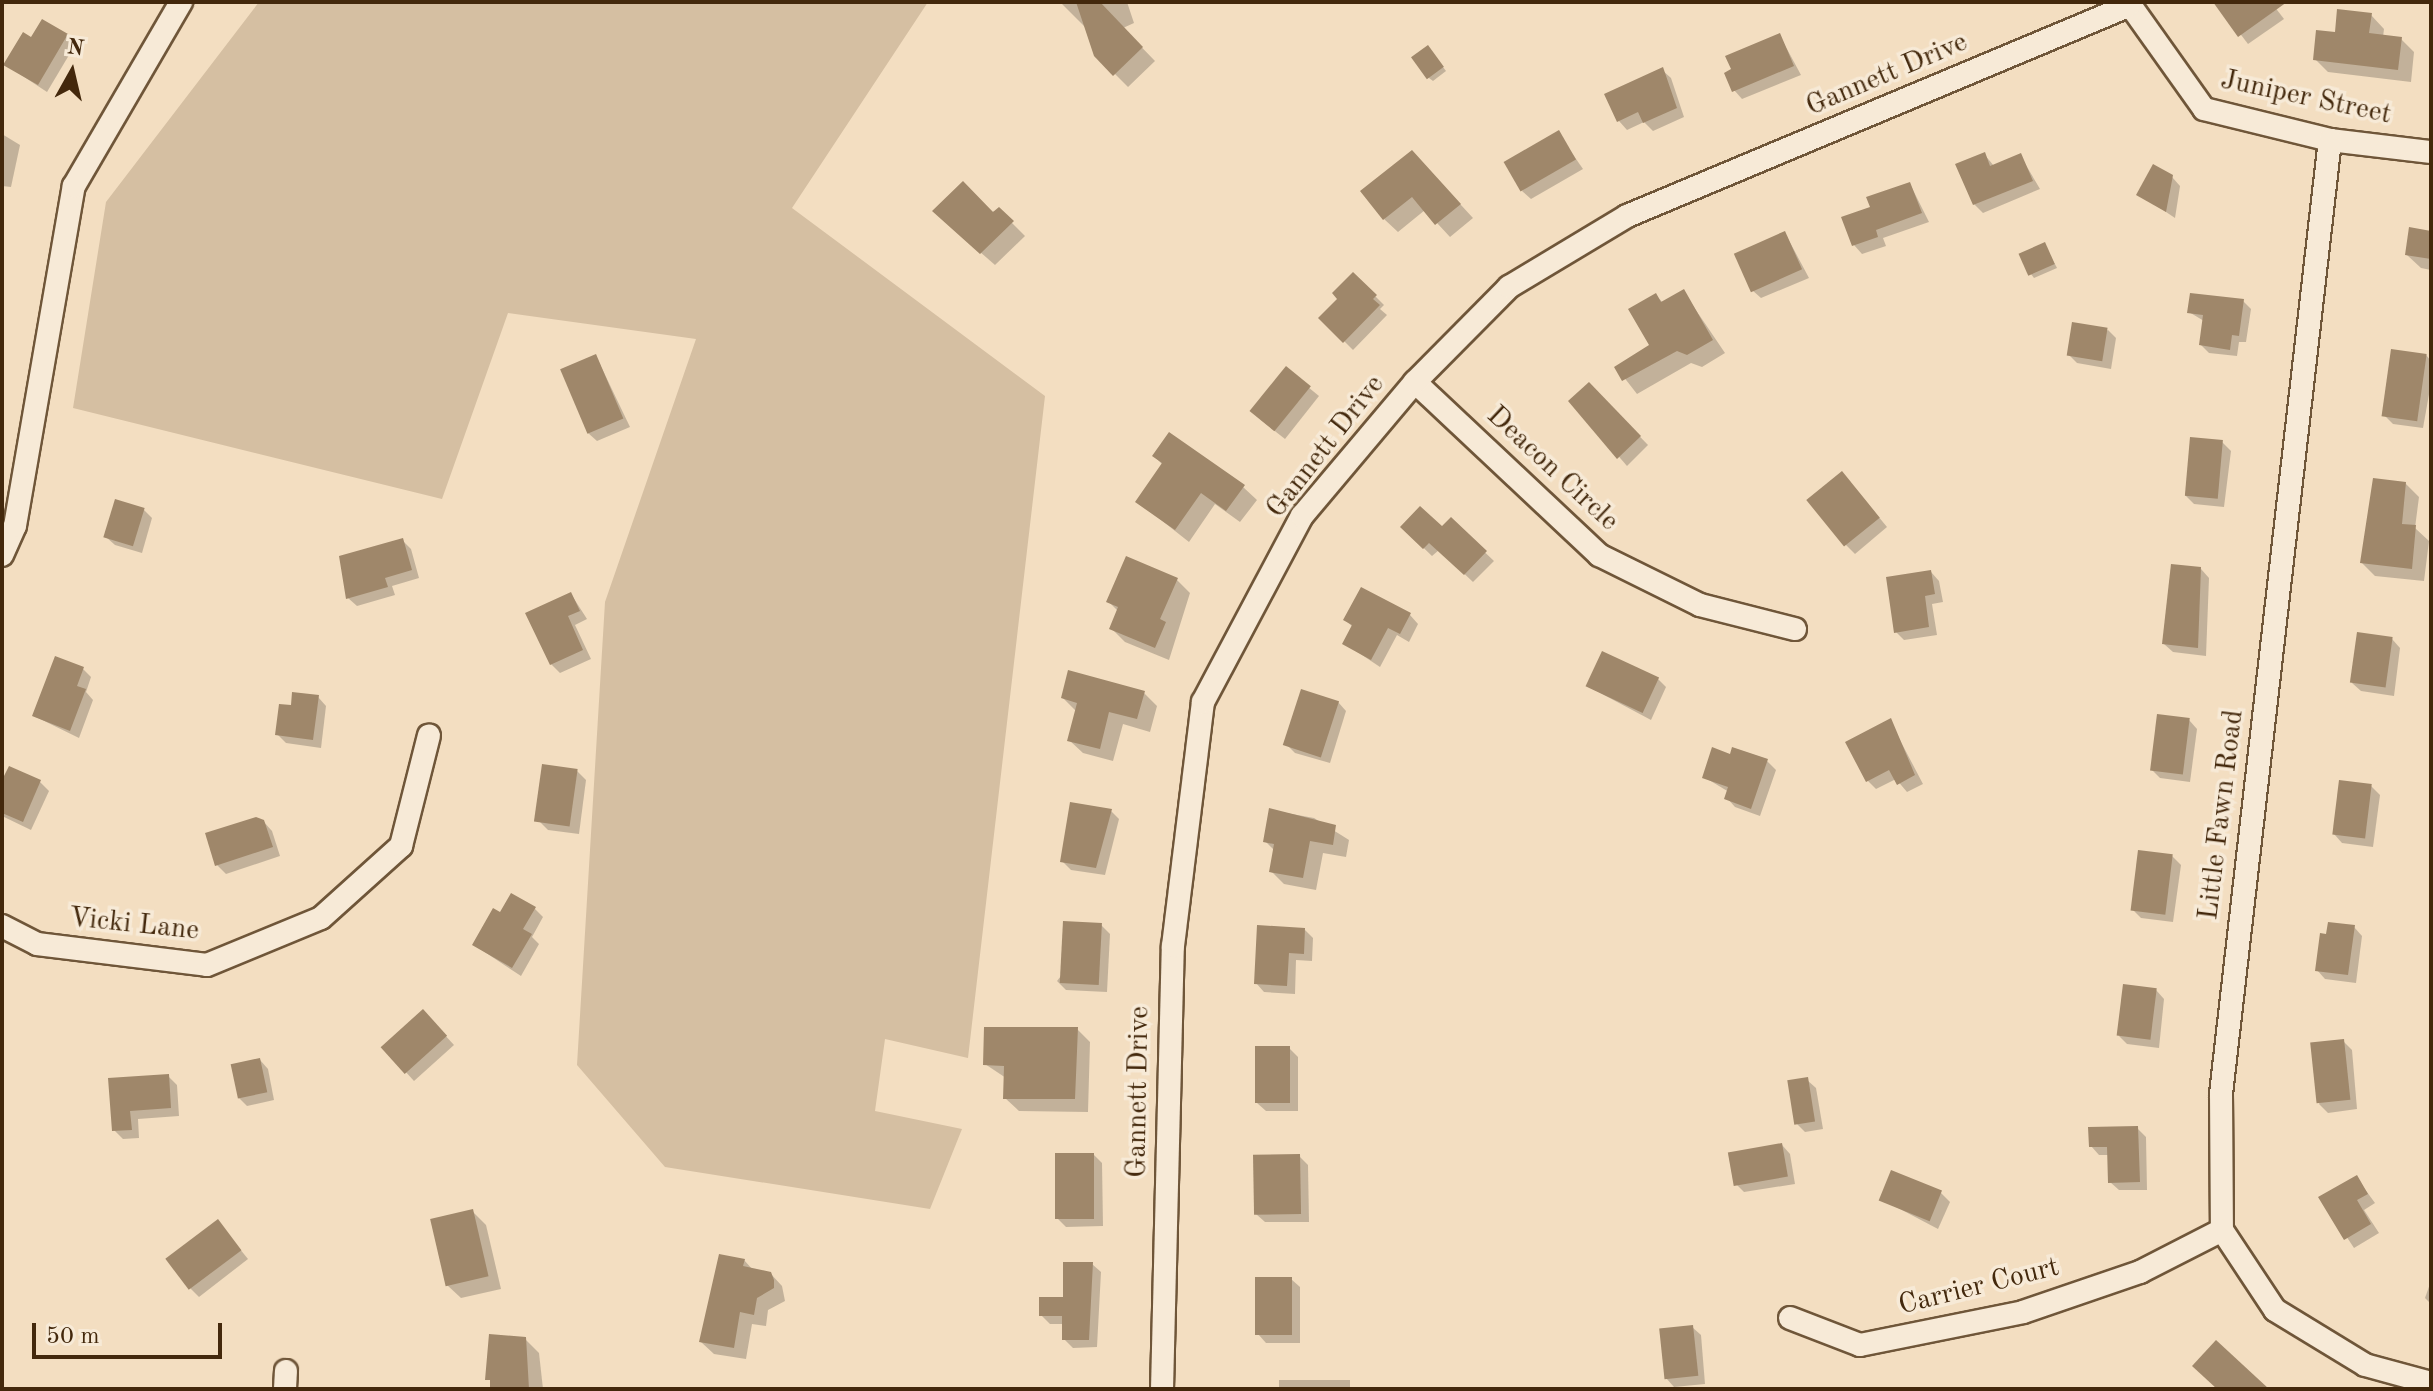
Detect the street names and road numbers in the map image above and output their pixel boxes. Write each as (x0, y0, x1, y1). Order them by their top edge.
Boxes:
street label: Gannett Drive (1801, 26, 1973, 124)
street label: Juniper Street (2218, 64, 2394, 132)
street label: Gannett Drive (1260, 369, 1392, 525)
street label: Deacon Circle (1479, 399, 1625, 539)
street label: Little Fawn Road (2192, 708, 2252, 922)
street label: Vicki Lane (67, 901, 201, 949)
street label: Gannett Drive (1121, 1006, 1157, 1178)
street label: Carrier Court (1895, 1251, 2063, 1323)

